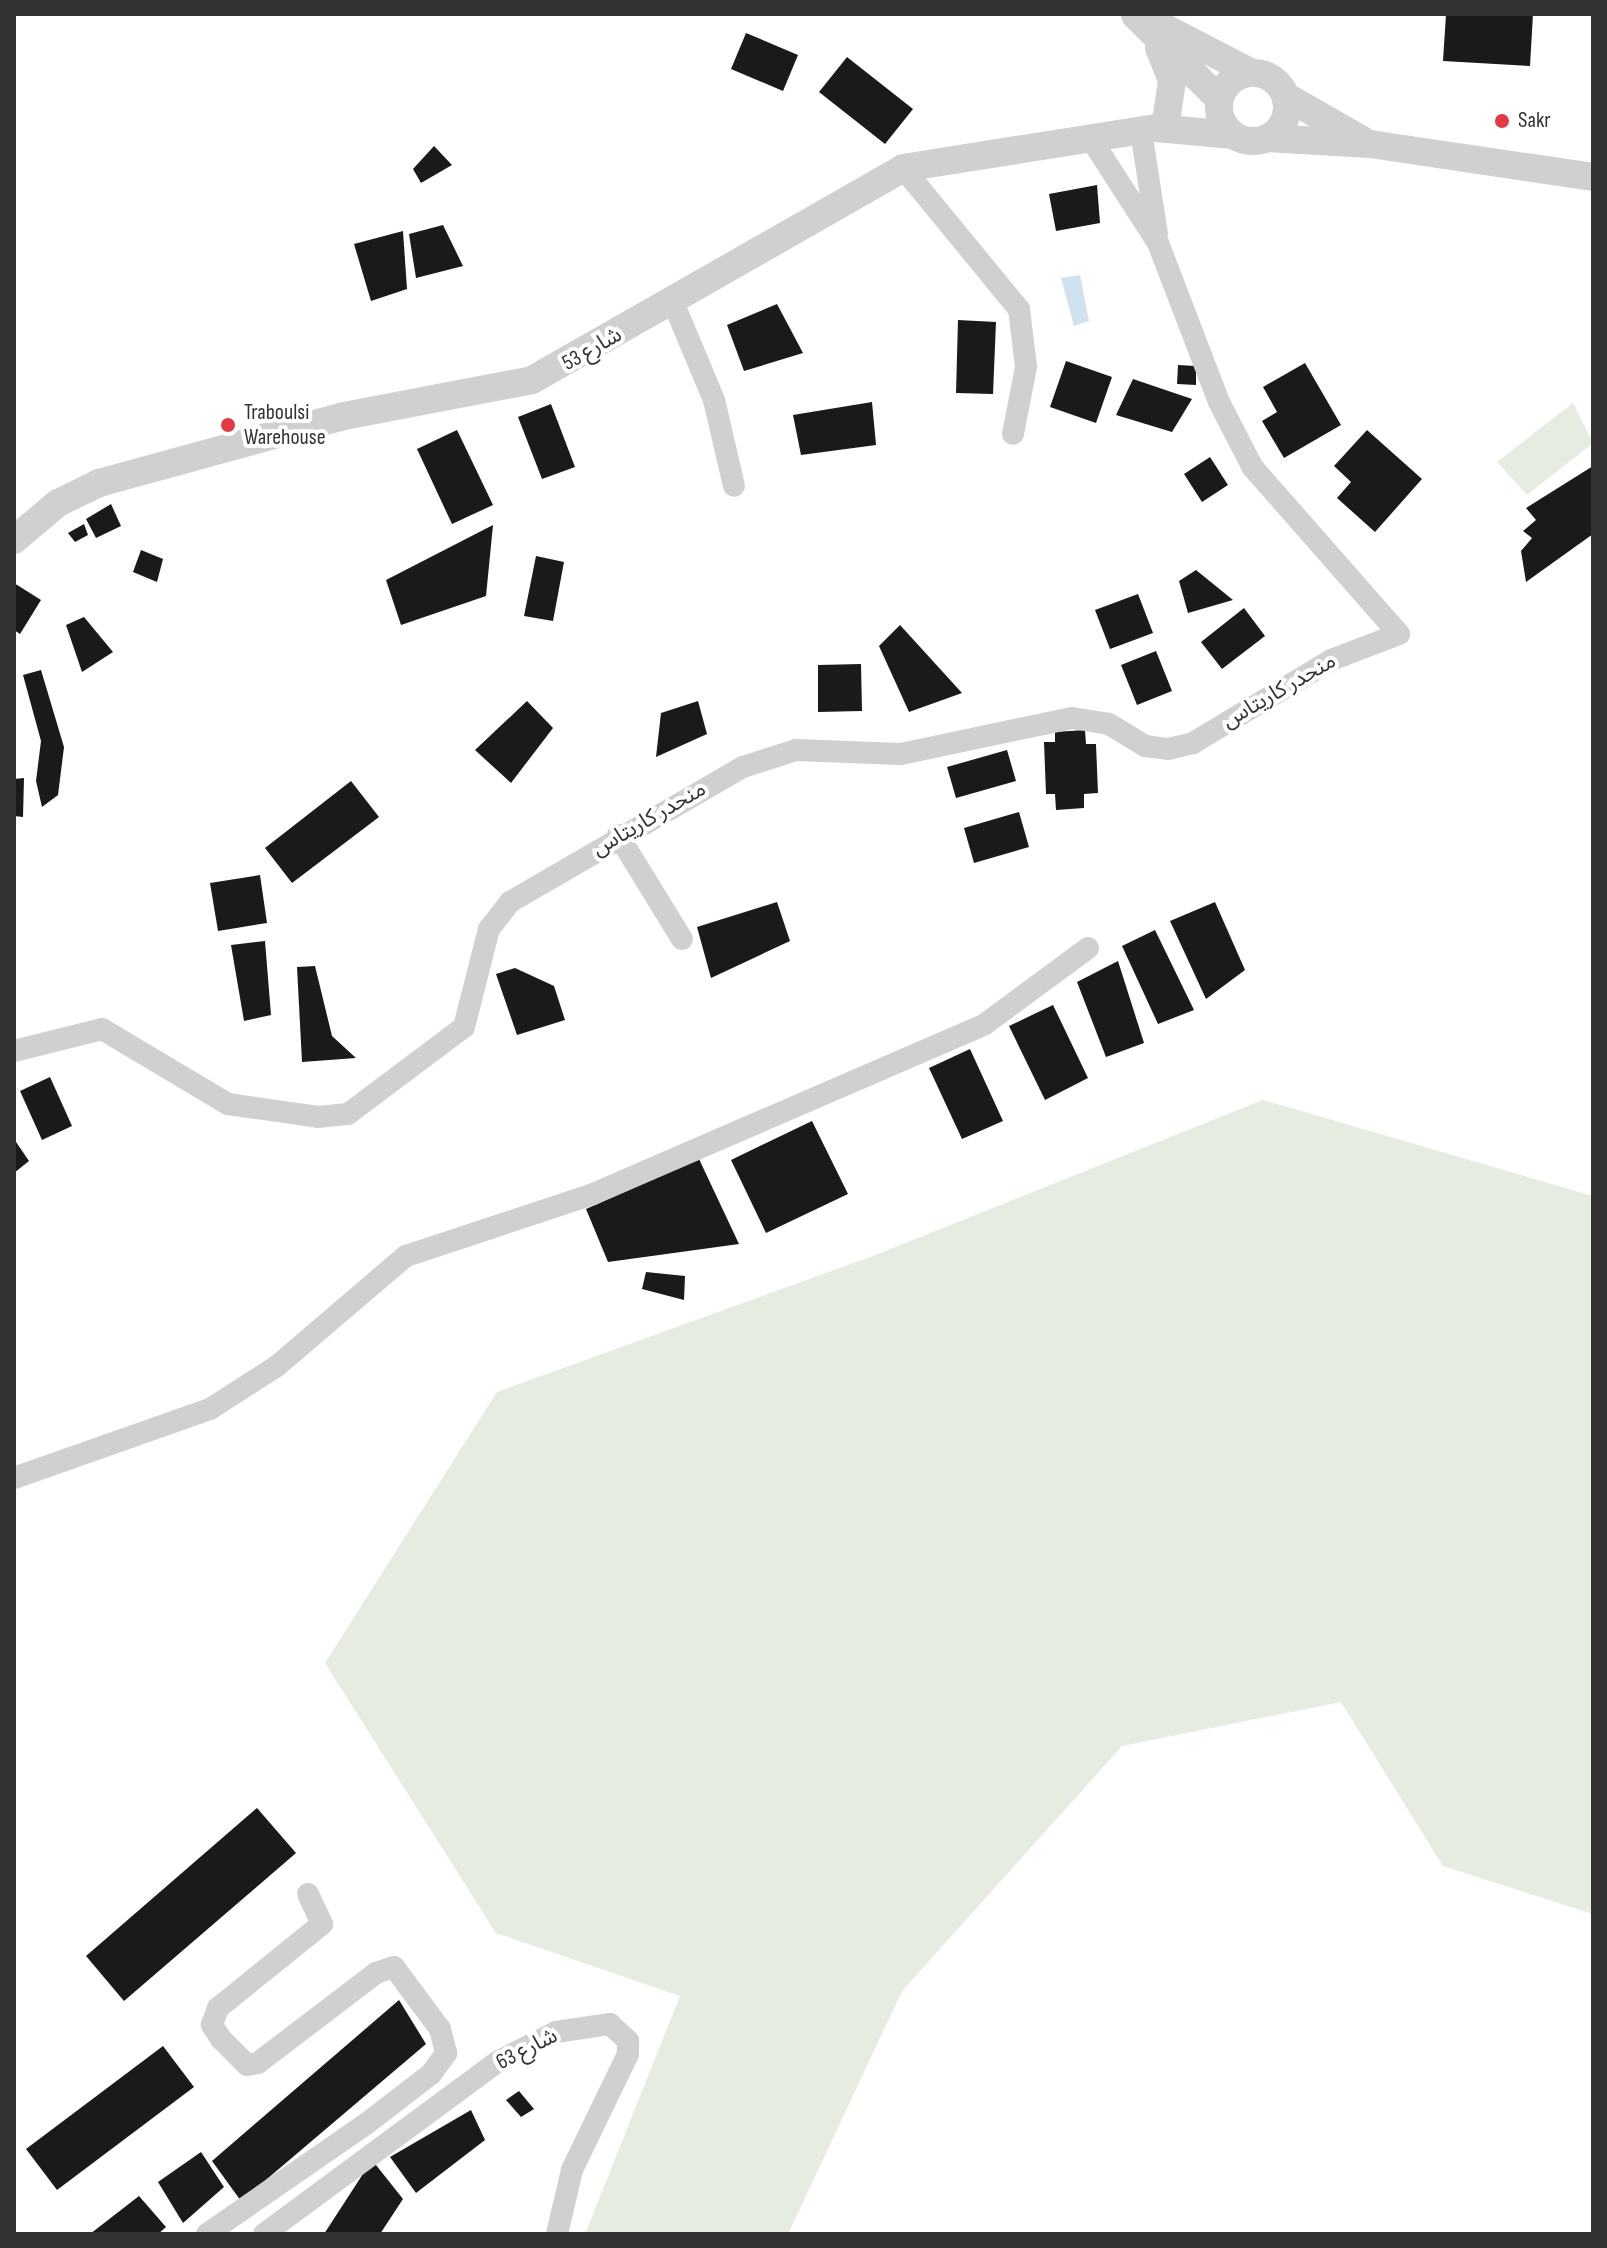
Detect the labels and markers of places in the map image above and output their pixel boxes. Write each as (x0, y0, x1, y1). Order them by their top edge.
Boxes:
place label: Sakr (1518, 108, 1551, 134)
marker: Sakr (1493, 112, 1511, 130)
place label: Traboulsi Warehouse (244, 399, 325, 450)
marker: Traboulsi Warehouse (219, 416, 237, 434)

